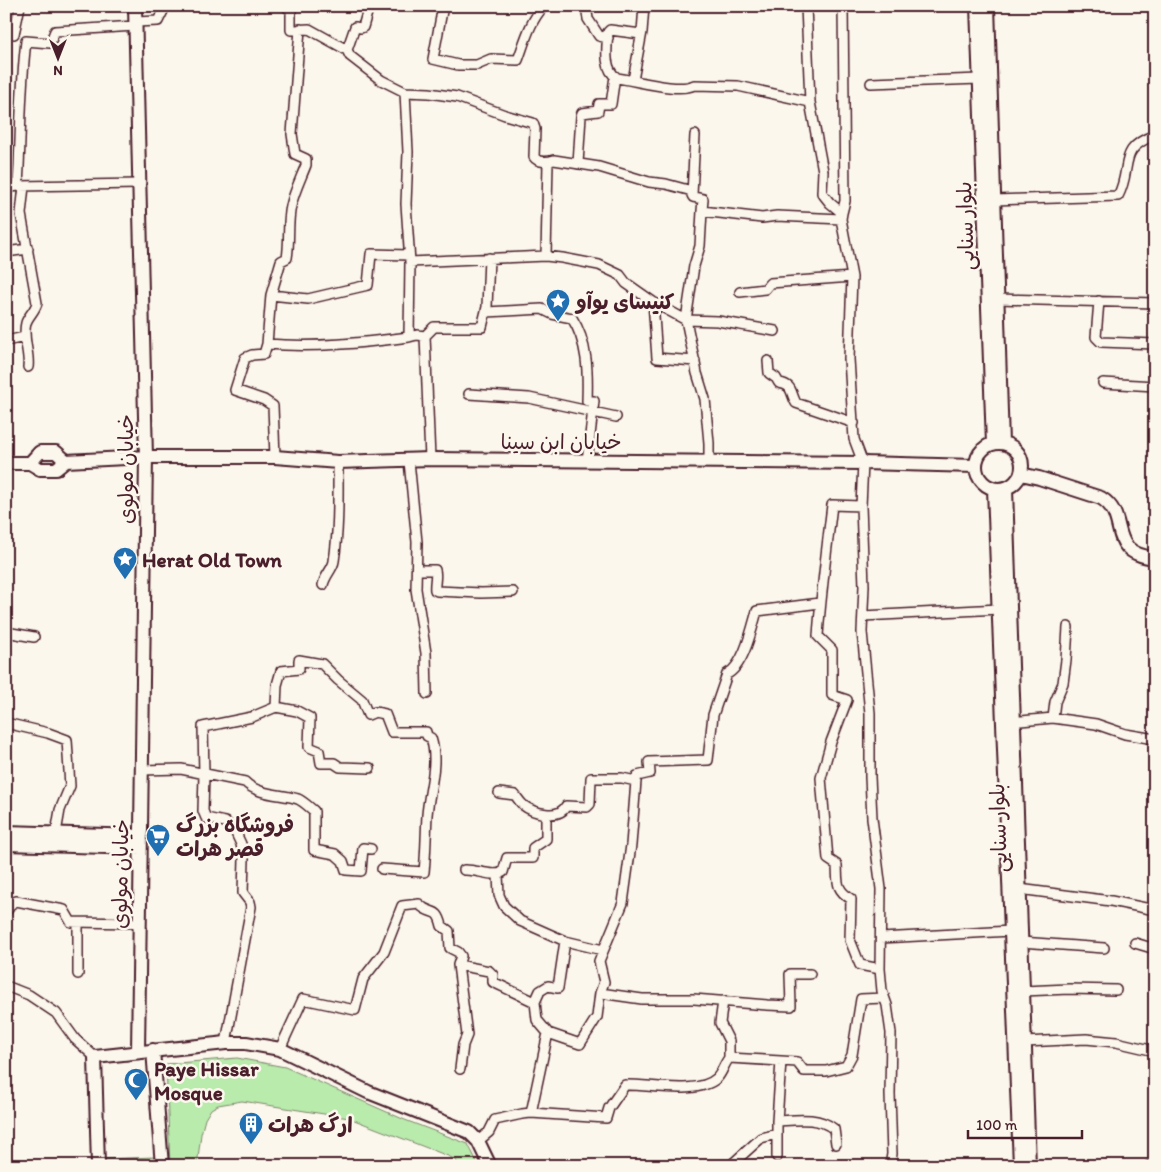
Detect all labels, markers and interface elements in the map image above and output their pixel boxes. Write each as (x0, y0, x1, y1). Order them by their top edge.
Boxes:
north arrow (32, 32, 82, 82)
text: N (53, 62, 63, 79)
street label: بلوار سنایی (951, 181, 981, 271)
place icon: کنیسای یوآو (545, 288, 571, 322)
place label: کنیسای یوآو (574, 289, 675, 315)
street label: خیابان مولوی (113, 414, 139, 524)
street label: خیابان ابن سینا (500, 429, 622, 455)
place icon: Herat Old Town (112, 546, 138, 580)
place label: Herat Old Town (142, 547, 282, 572)
street label: بلوار سنایی (984, 783, 1014, 873)
place label: فروشگاه بزرگ قصر هرات (176, 812, 294, 861)
street label: خیابان مولوی (107, 819, 134, 929)
supermarket icon: فروشگاه بزرگ قصر هرات (145, 823, 171, 857)
place label: Paye Hissar Mosque (154, 1056, 259, 1106)
mosque icon: Paye Hissar Mosque (123, 1067, 149, 1101)
scale bar (968, 1107, 1082, 1139)
building icon: ارگ هرات (238, 1111, 264, 1145)
place label: ارگ هرات (268, 1112, 353, 1137)
text: 100 m (976, 1116, 1018, 1134)

